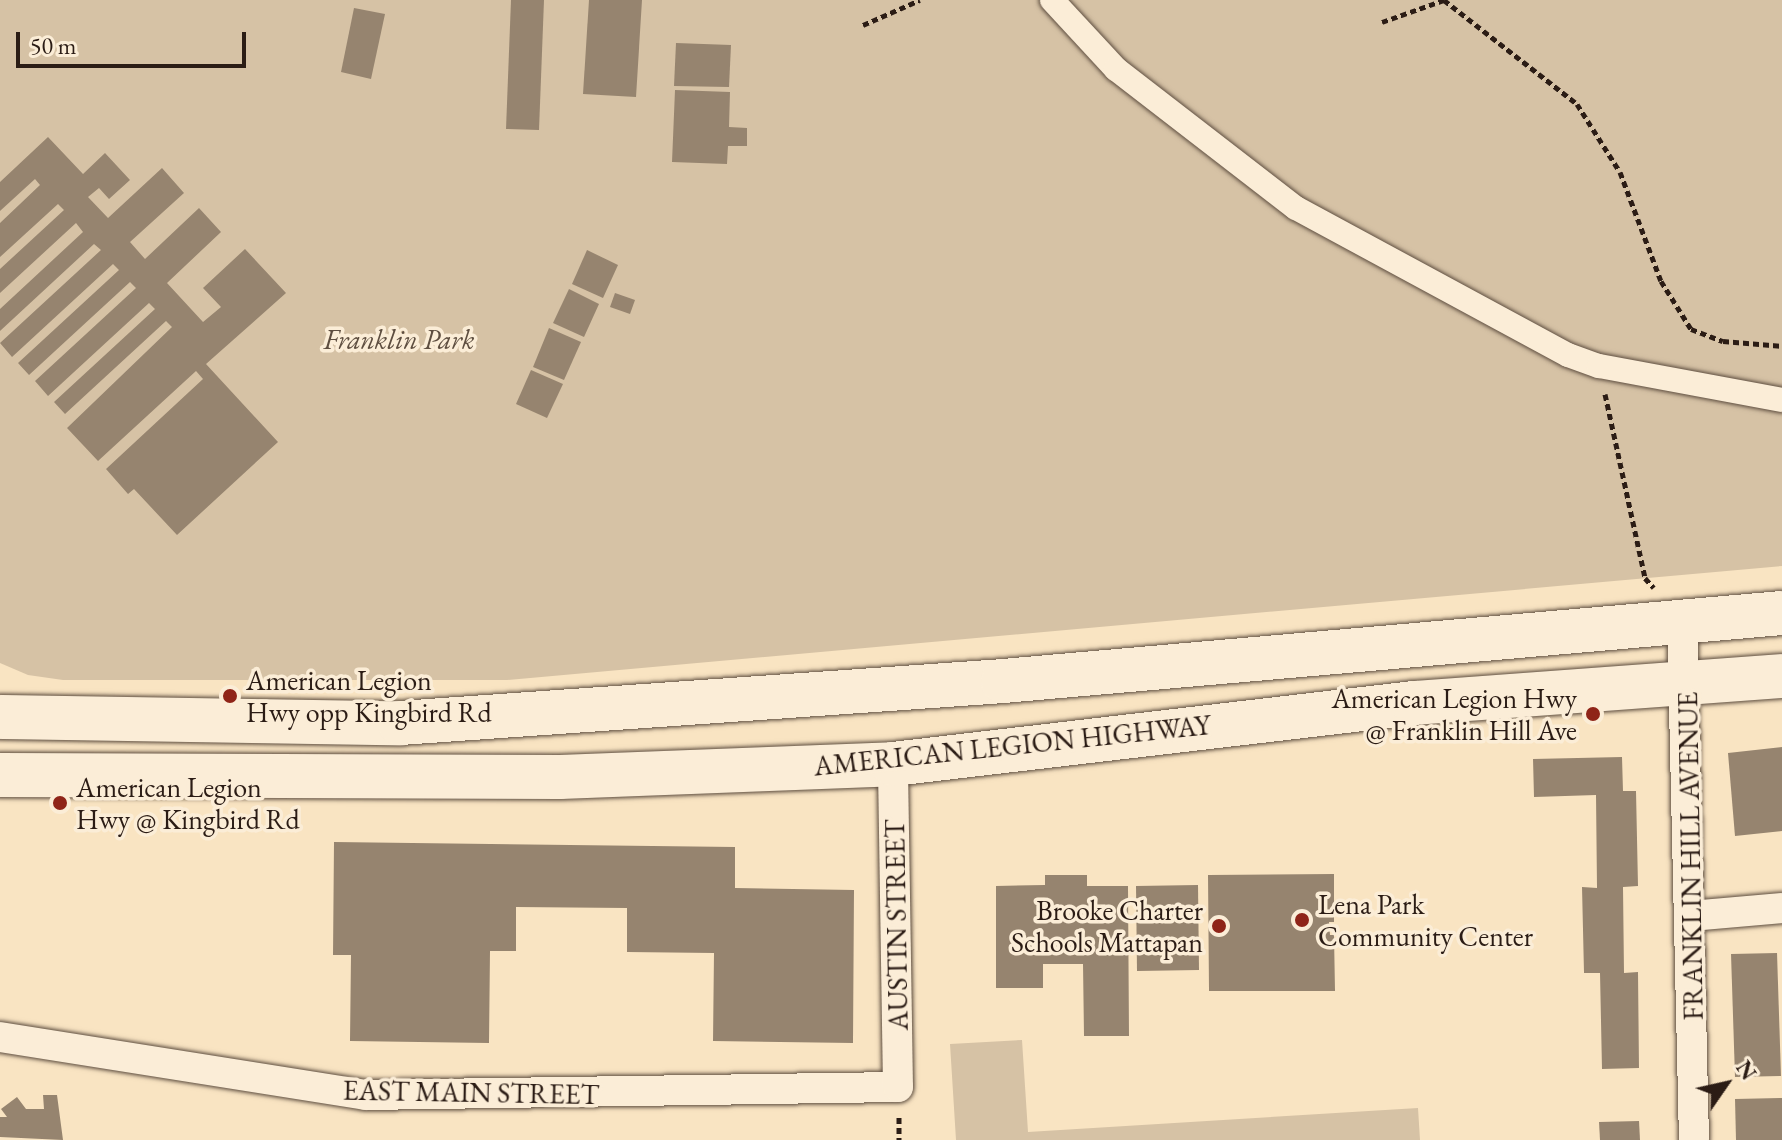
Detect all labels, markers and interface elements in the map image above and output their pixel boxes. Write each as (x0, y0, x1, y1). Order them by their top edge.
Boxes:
scale bar (20, 16, 250, 66)
text: 50 m (30, 30, 77, 61)
park label: Franklin Park (323, 322, 475, 356)
place label: American Legion Hwy opp Kingbird Rd (246, 663, 492, 729)
place label: American Legion Hwy @ Franklin Hill Ave (1331, 681, 1577, 747)
marker: American Legion Hwy opp Kingbird Rd (221, 687, 239, 705)
street label: FRANKLIN HILL AVENUE (1670, 691, 1710, 1021)
marker: American Legion Hwy @ Franklin Hill Ave (1584, 705, 1602, 723)
street label: AMERICAN LEGION HIGHWAY (812, 707, 1212, 783)
place label: American Legion Hwy @ Kingbird Rd (76, 770, 300, 836)
marker: American Legion Hwy @ Kingbird Rd (51, 794, 69, 812)
street label: AUSTIN STREET (877, 819, 915, 1031)
place label: Lena Park Community Center (1318, 887, 1533, 953)
place label: Brooke Charter Schools Mattapan (1011, 893, 1203, 959)
marker: Lena Park Community Center (1293, 911, 1311, 929)
marker: Brooke Charter Schools Mattapan (1210, 917, 1228, 935)
north arrow (1686, 1044, 1766, 1124)
text: N (1729, 1055, 1763, 1086)
street label: EAST MAIN STREET (342, 1073, 600, 1111)

